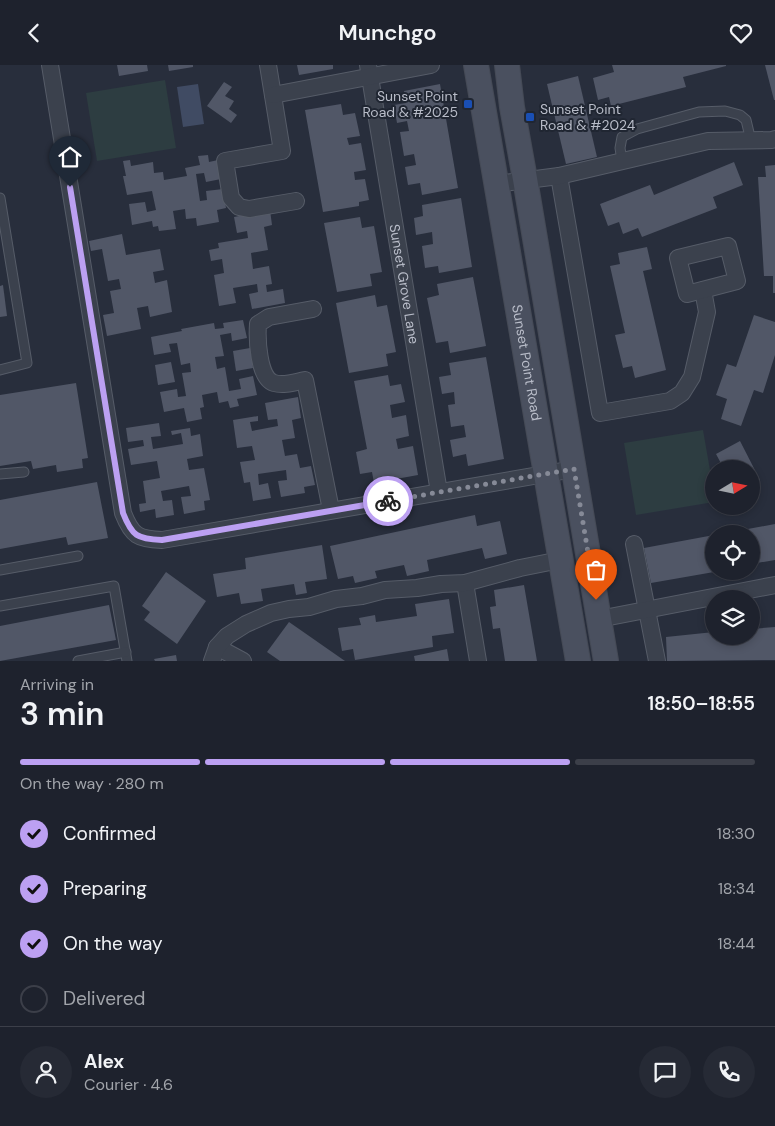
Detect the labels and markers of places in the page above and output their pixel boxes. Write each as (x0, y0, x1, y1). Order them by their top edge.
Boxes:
place label: Sunset Point Road & #2025 (362, 87, 458, 121)
marker: Sunset Point Road & #2025 (462, 98, 474, 110)
place label: Sunset Point Road & #2024 (540, 100, 636, 134)
marker: Sunset Point Road & #2024 (524, 111, 536, 123)
pin (49, 136, 91, 187)
pin (575, 549, 617, 600)

